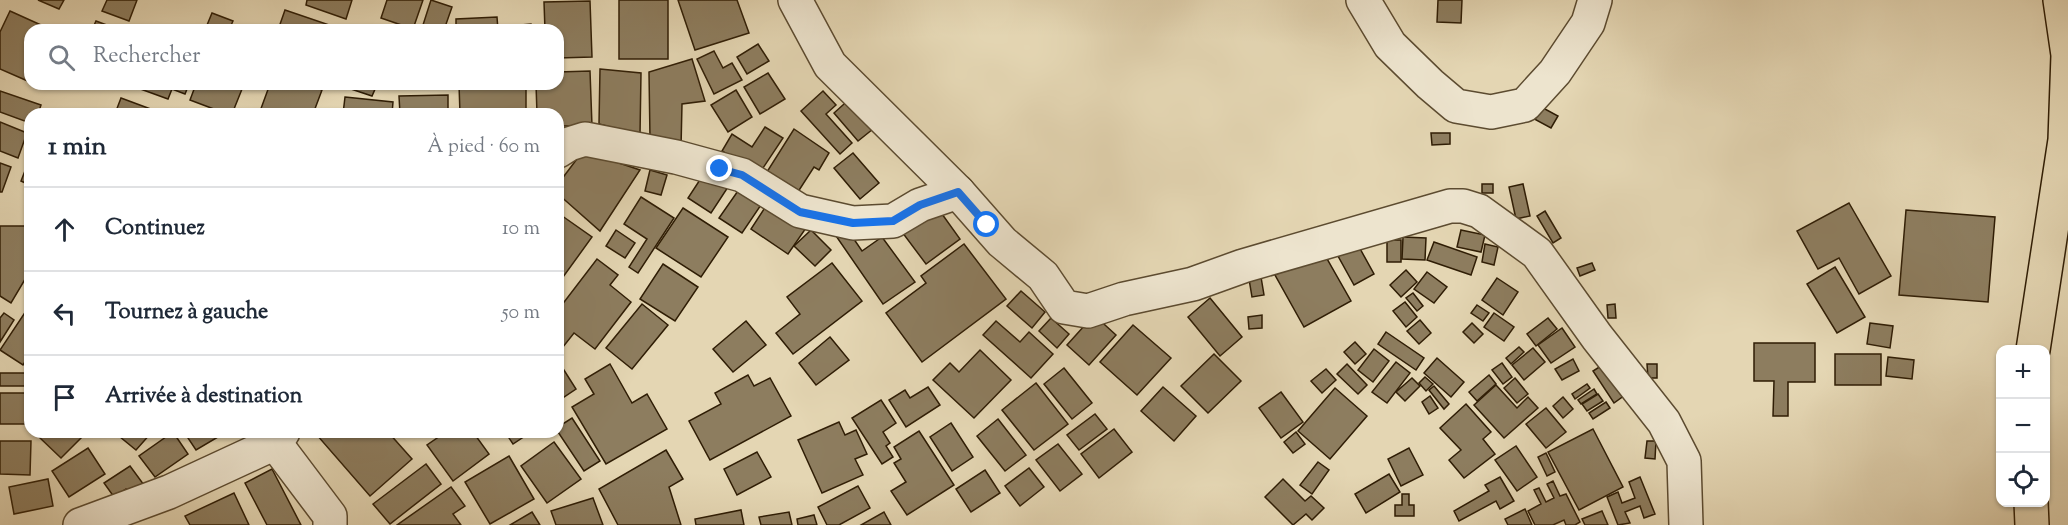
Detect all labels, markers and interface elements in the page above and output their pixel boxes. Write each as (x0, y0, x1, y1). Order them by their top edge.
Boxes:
search box (24, 24, 564, 90)
icon: search (45, 41, 78, 74)
text: Rechercher (93, 41, 200, 73)
text: 1 min (48, 129, 107, 166)
text: À pied · 60 m (427, 133, 540, 162)
route end (706, 155, 732, 181)
route start (973, 211, 999, 237)
icon: ahead (48, 213, 81, 246)
text: Continuez (105, 213, 205, 245)
text: 10 m (502, 215, 540, 244)
icon: left (48, 297, 81, 330)
text: Tournez à gauche (105, 297, 268, 329)
text: 50 m (502, 299, 540, 328)
map controls (1996, 345, 2050, 507)
button: + (1996, 345, 2050, 399)
icon: arrive (48, 381, 81, 414)
text: Arrivée à destination (105, 381, 302, 413)
button: − (1996, 399, 2050, 453)
button: locate (1996, 453, 2050, 507)

